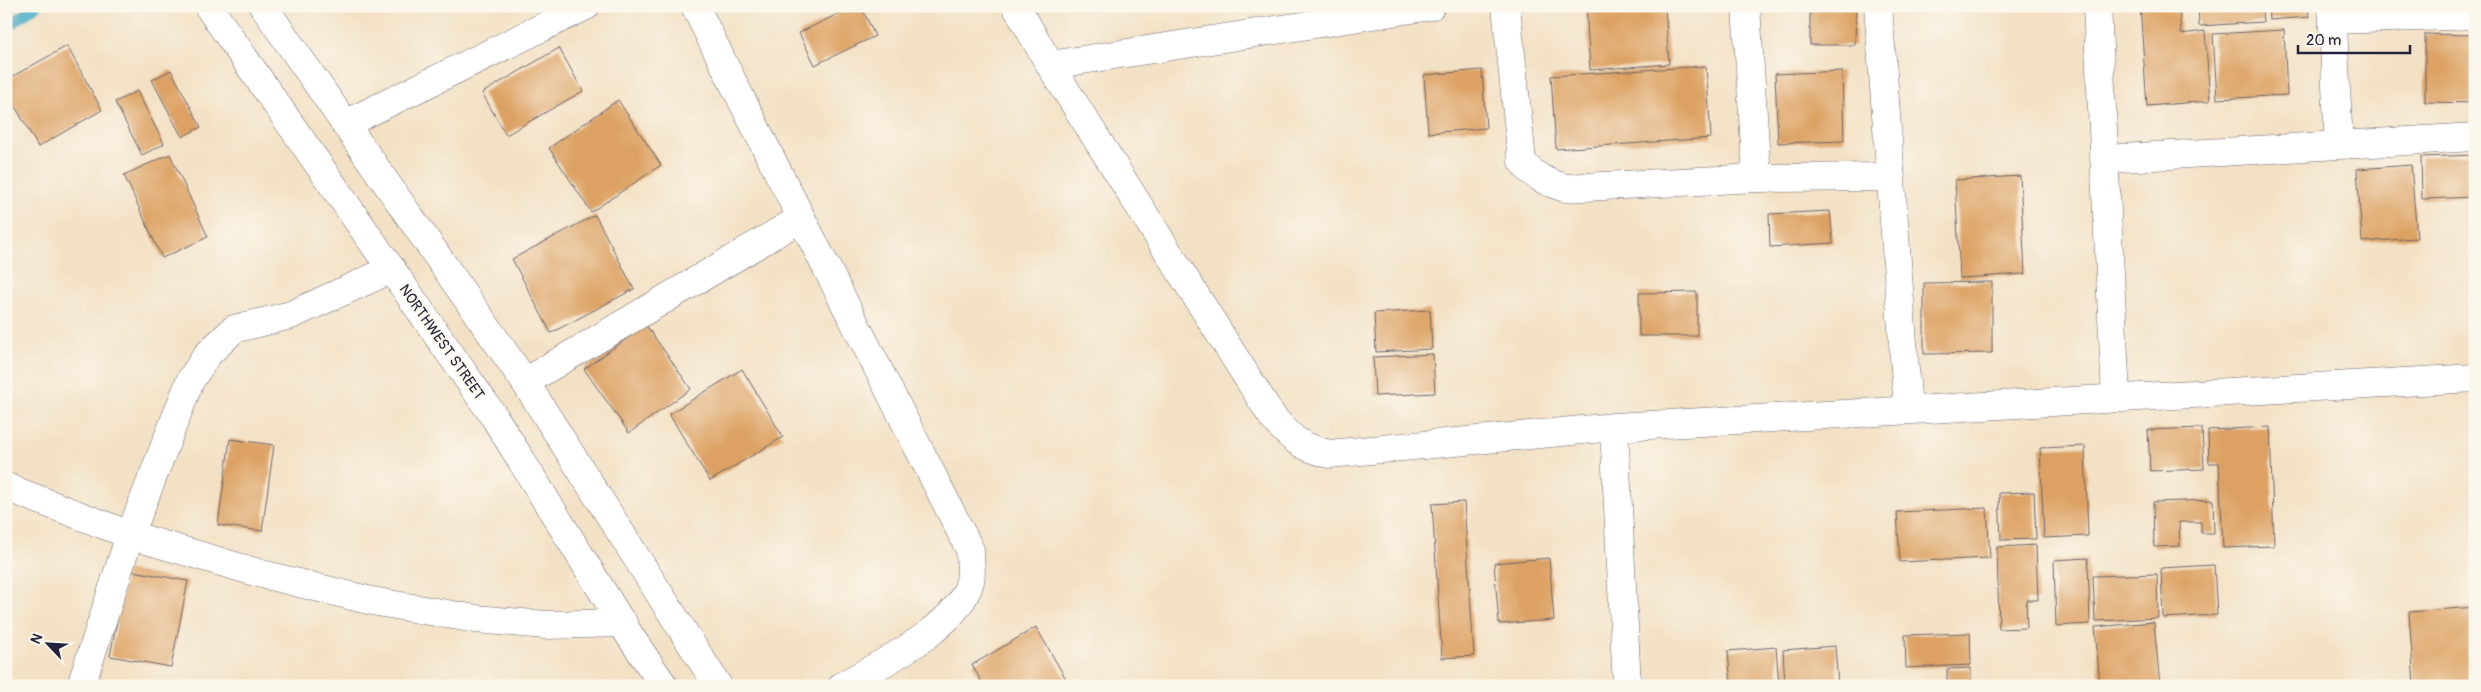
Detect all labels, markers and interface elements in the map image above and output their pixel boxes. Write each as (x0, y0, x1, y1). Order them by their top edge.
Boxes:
scale bar (2298, 22, 2411, 54)
text: 20 m (2306, 31, 2341, 50)
street label: NORTHWEST STREET (395, 281, 489, 404)
north arrow (22, 620, 72, 670)
text: N (27, 631, 46, 647)

